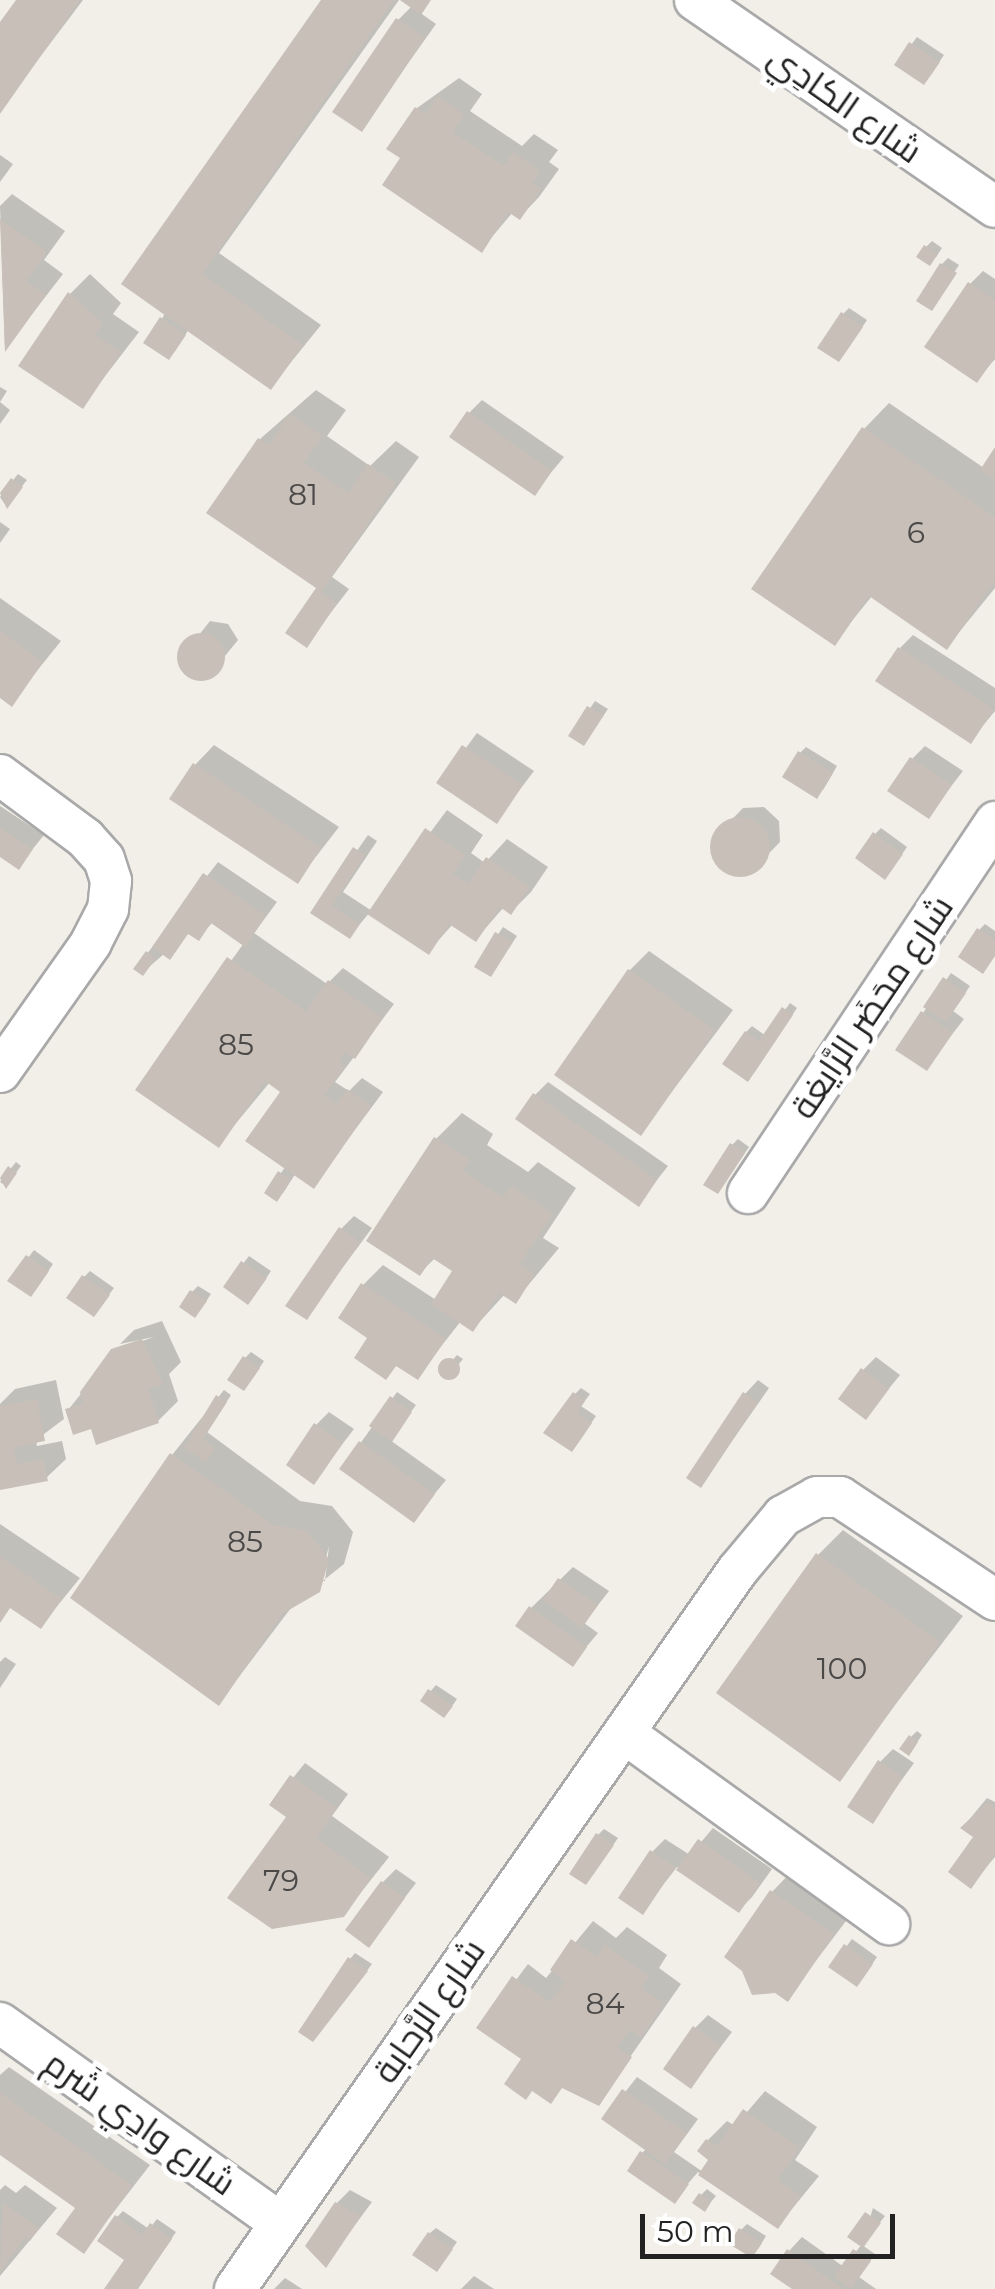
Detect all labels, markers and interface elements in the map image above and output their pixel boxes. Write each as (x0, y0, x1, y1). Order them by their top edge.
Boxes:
street label: شارع الكادِي (760, 36, 930, 172)
house number: 81 (288, 477, 318, 513)
house number: 6 (907, 515, 925, 551)
street label: شارع محَضَر الرَّايغة (782, 888, 962, 1126)
house number: 85 (218, 1027, 254, 1063)
house number: 85 (227, 1524, 263, 1560)
house number: 100 (817, 1651, 867, 1687)
house number: 79 (263, 1863, 299, 1899)
street label: شارع الرَّحابة (364, 1931, 494, 2091)
house number: 84 (586, 1986, 624, 2022)
street label: شارع وادِي شَرم (36, 2042, 244, 2204)
scale bar (645, 2194, 900, 2256)
text: 50 m (657, 2213, 734, 2250)

